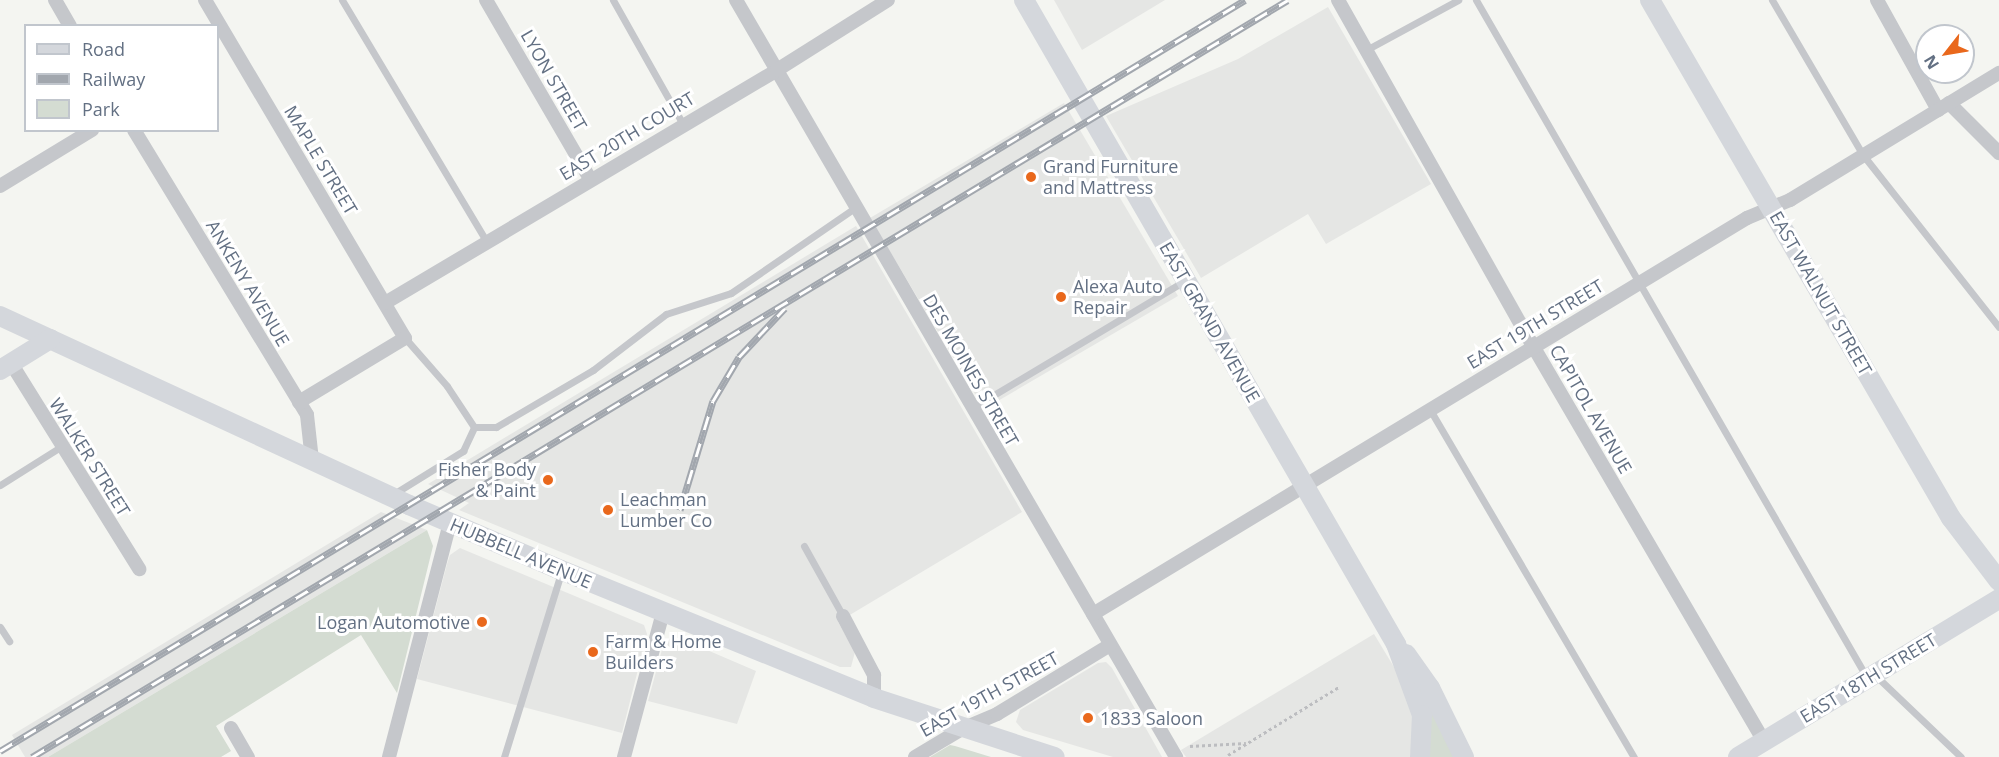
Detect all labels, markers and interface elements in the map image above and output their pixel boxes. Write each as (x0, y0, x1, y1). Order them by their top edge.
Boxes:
legend (24, 24, 219, 132)
north arrow (1915, 24, 1975, 84)
street label: LYON STREET (517, 26, 591, 134)
text: Road (82, 37, 125, 61)
text: N (1919, 51, 1944, 73)
text: Railway (82, 67, 145, 91)
street label: EAST 20TH COURT (556, 87, 698, 185)
text: Park (82, 97, 120, 121)
street label: MAPLE STREET (280, 102, 362, 218)
place label: Grand Furniture and Mattress (1043, 156, 1178, 198)
marker: Grand Furniture and Mattress (1024, 170, 1038, 184)
street label: EAST WALNUT STREET (1765, 207, 1877, 379)
street label: ANKENY AVENUE (202, 216, 294, 350)
street label: EAST GRAND AVENUE (1155, 238, 1265, 406)
street label: EAST 19TH STREET (1463, 275, 1607, 373)
place label: Alexa Auto Repair (1073, 276, 1163, 318)
street label: DES MOINES STREET (919, 290, 1023, 450)
marker: Alexa Auto Repair (1054, 290, 1068, 304)
street label: CAPITOL AVENUE (1545, 341, 1637, 477)
street label: WALKER STREET (45, 394, 135, 520)
place label: Fisher Body & Paint (438, 459, 536, 502)
marker: Fisher Body & Paint (541, 473, 555, 487)
place label: Leachman Lumber Co (620, 489, 712, 532)
marker: Leachman Lumber Co (601, 503, 615, 517)
street label: HUBBELL AVENUE (447, 513, 595, 593)
place label: Logan Automotive (317, 611, 470, 633)
marker: Logan Automotive (475, 615, 489, 629)
street label: EAST 18TH STREET (1796, 629, 1940, 727)
place label: Farm & Home Builders (605, 631, 722, 674)
marker: Farm & Home Builders (586, 645, 600, 659)
street label: EAST 19TH STREET (916, 647, 1062, 741)
place label: 1833 Saloon (1100, 707, 1203, 729)
marker: 1833 Saloon (1081, 711, 1095, 725)

